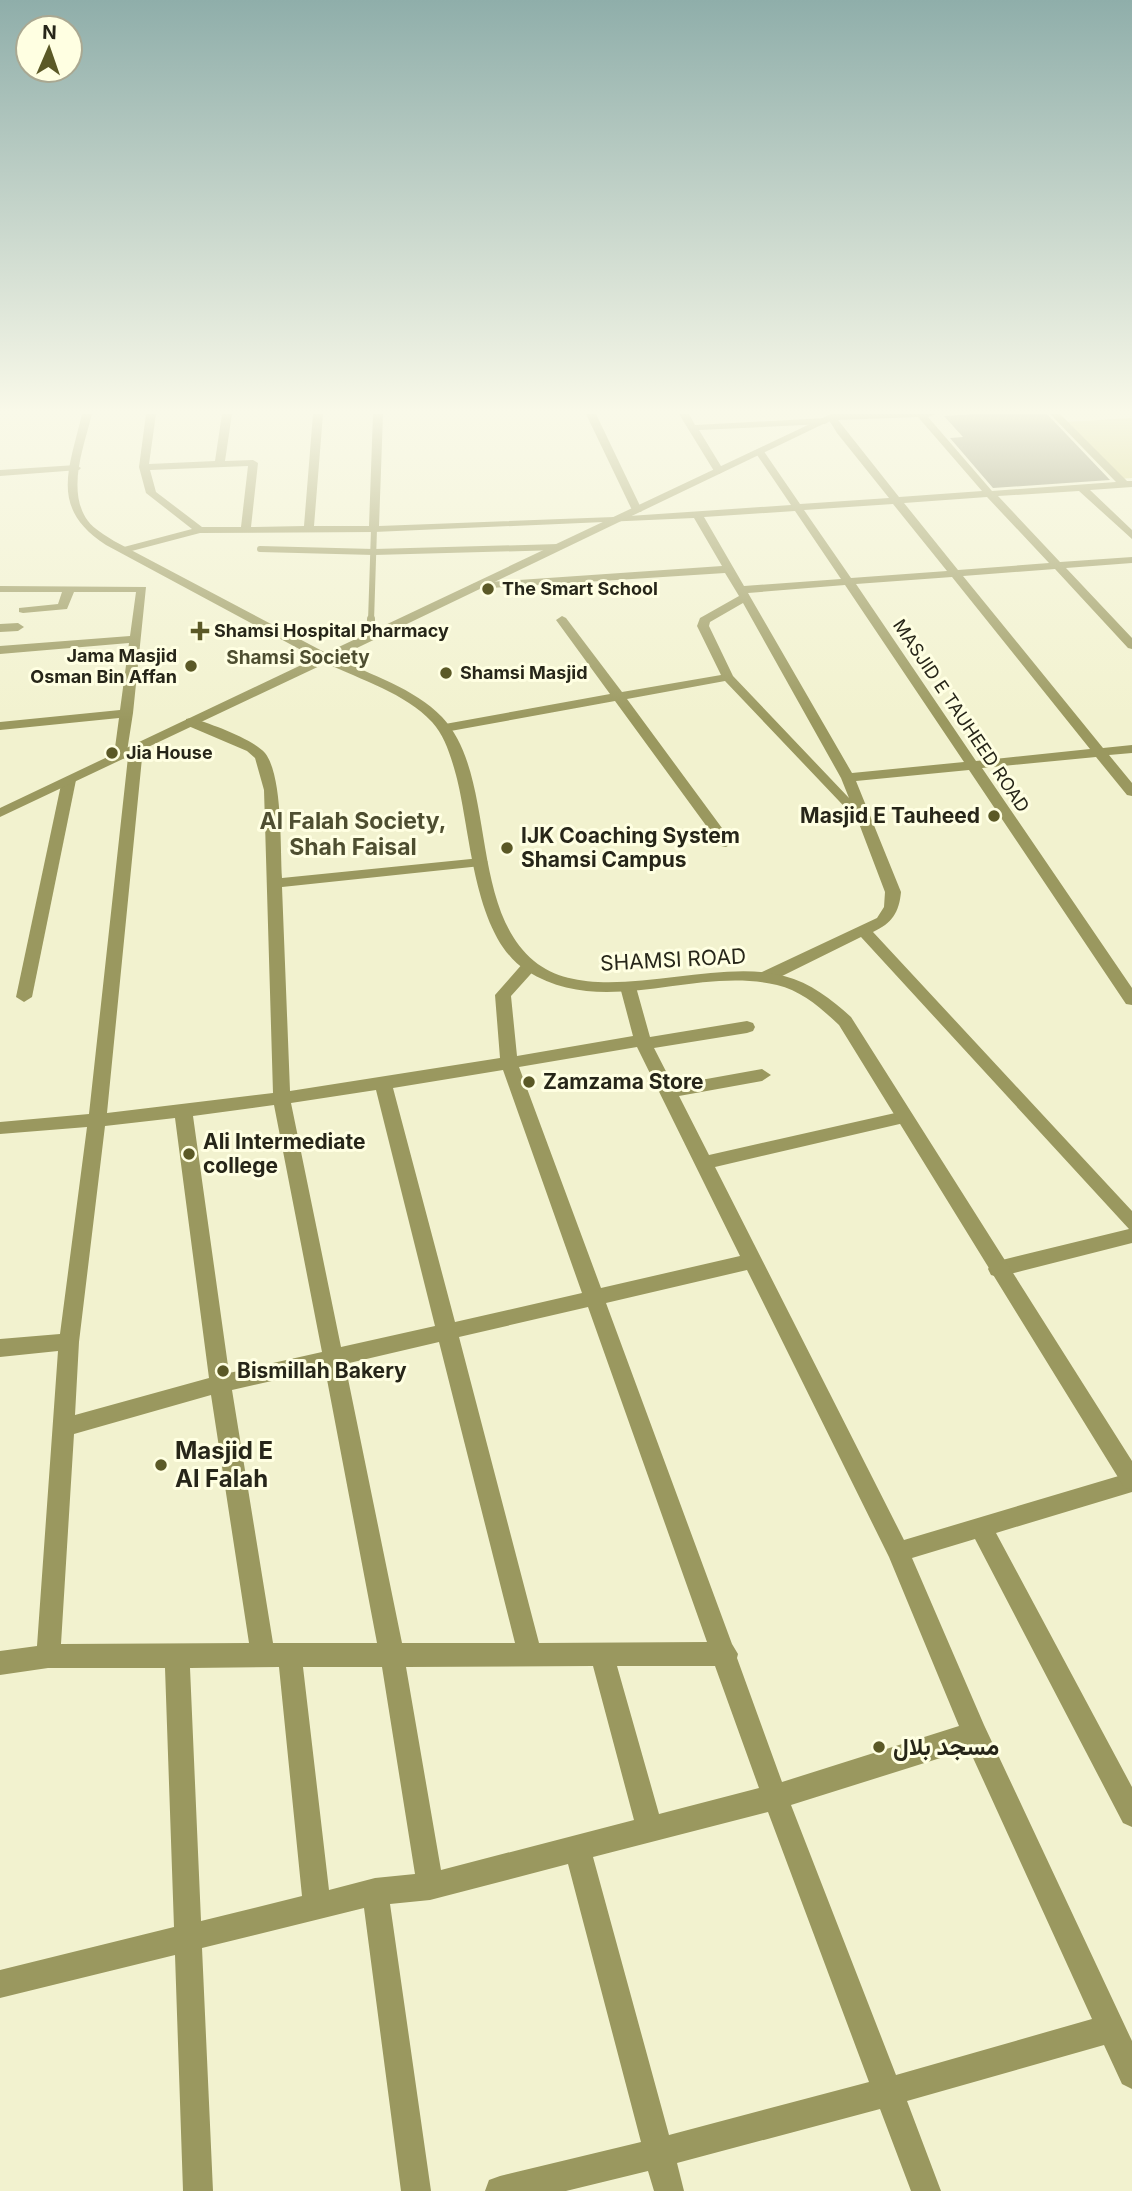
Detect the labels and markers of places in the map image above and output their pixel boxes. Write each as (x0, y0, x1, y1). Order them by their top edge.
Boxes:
place label: The Smart School (502, 578, 658, 599)
marker: The Smart School (480, 581, 496, 597)
place label: Shamsi Hospital Pharmacy (214, 620, 449, 641)
marker: Shamsi Hospital Pharmacy (192, 623, 208, 639)
place label: Jama Masjid Osman Bin Affan (30, 645, 177, 687)
marker: Jama Masjid Osman Bin Affan (183, 658, 199, 674)
place label: Shamsi Masjid (460, 662, 588, 683)
marker: Shamsi Masjid (438, 665, 454, 681)
place label: Jia House (126, 742, 213, 763)
marker: Jia House (104, 745, 120, 761)
place label: Masjid E Tauheed (800, 803, 980, 828)
marker: Masjid E Tauheed (986, 808, 1002, 824)
place label: IJK Coaching System Shamsi Campus (521, 823, 740, 872)
marker: IJK Coaching System Shamsi Campus (499, 840, 515, 856)
place label: Zamzama Store (543, 1069, 704, 1094)
marker: Zamzama Store (521, 1074, 537, 1090)
place label: Ali Intermediate college (203, 1129, 366, 1178)
marker: Ali Intermediate college (181, 1146, 197, 1162)
place label: Bismillah Bakery (237, 1358, 407, 1383)
marker: Bismillah Bakery (215, 1363, 231, 1379)
place label: Masjid E Al Falah (175, 1436, 273, 1493)
marker: Masjid E Al Falah (153, 1457, 169, 1473)
place label: مسجد بلال (893, 1732, 999, 1762)
marker: مسجد بلال (871, 1739, 887, 1755)

